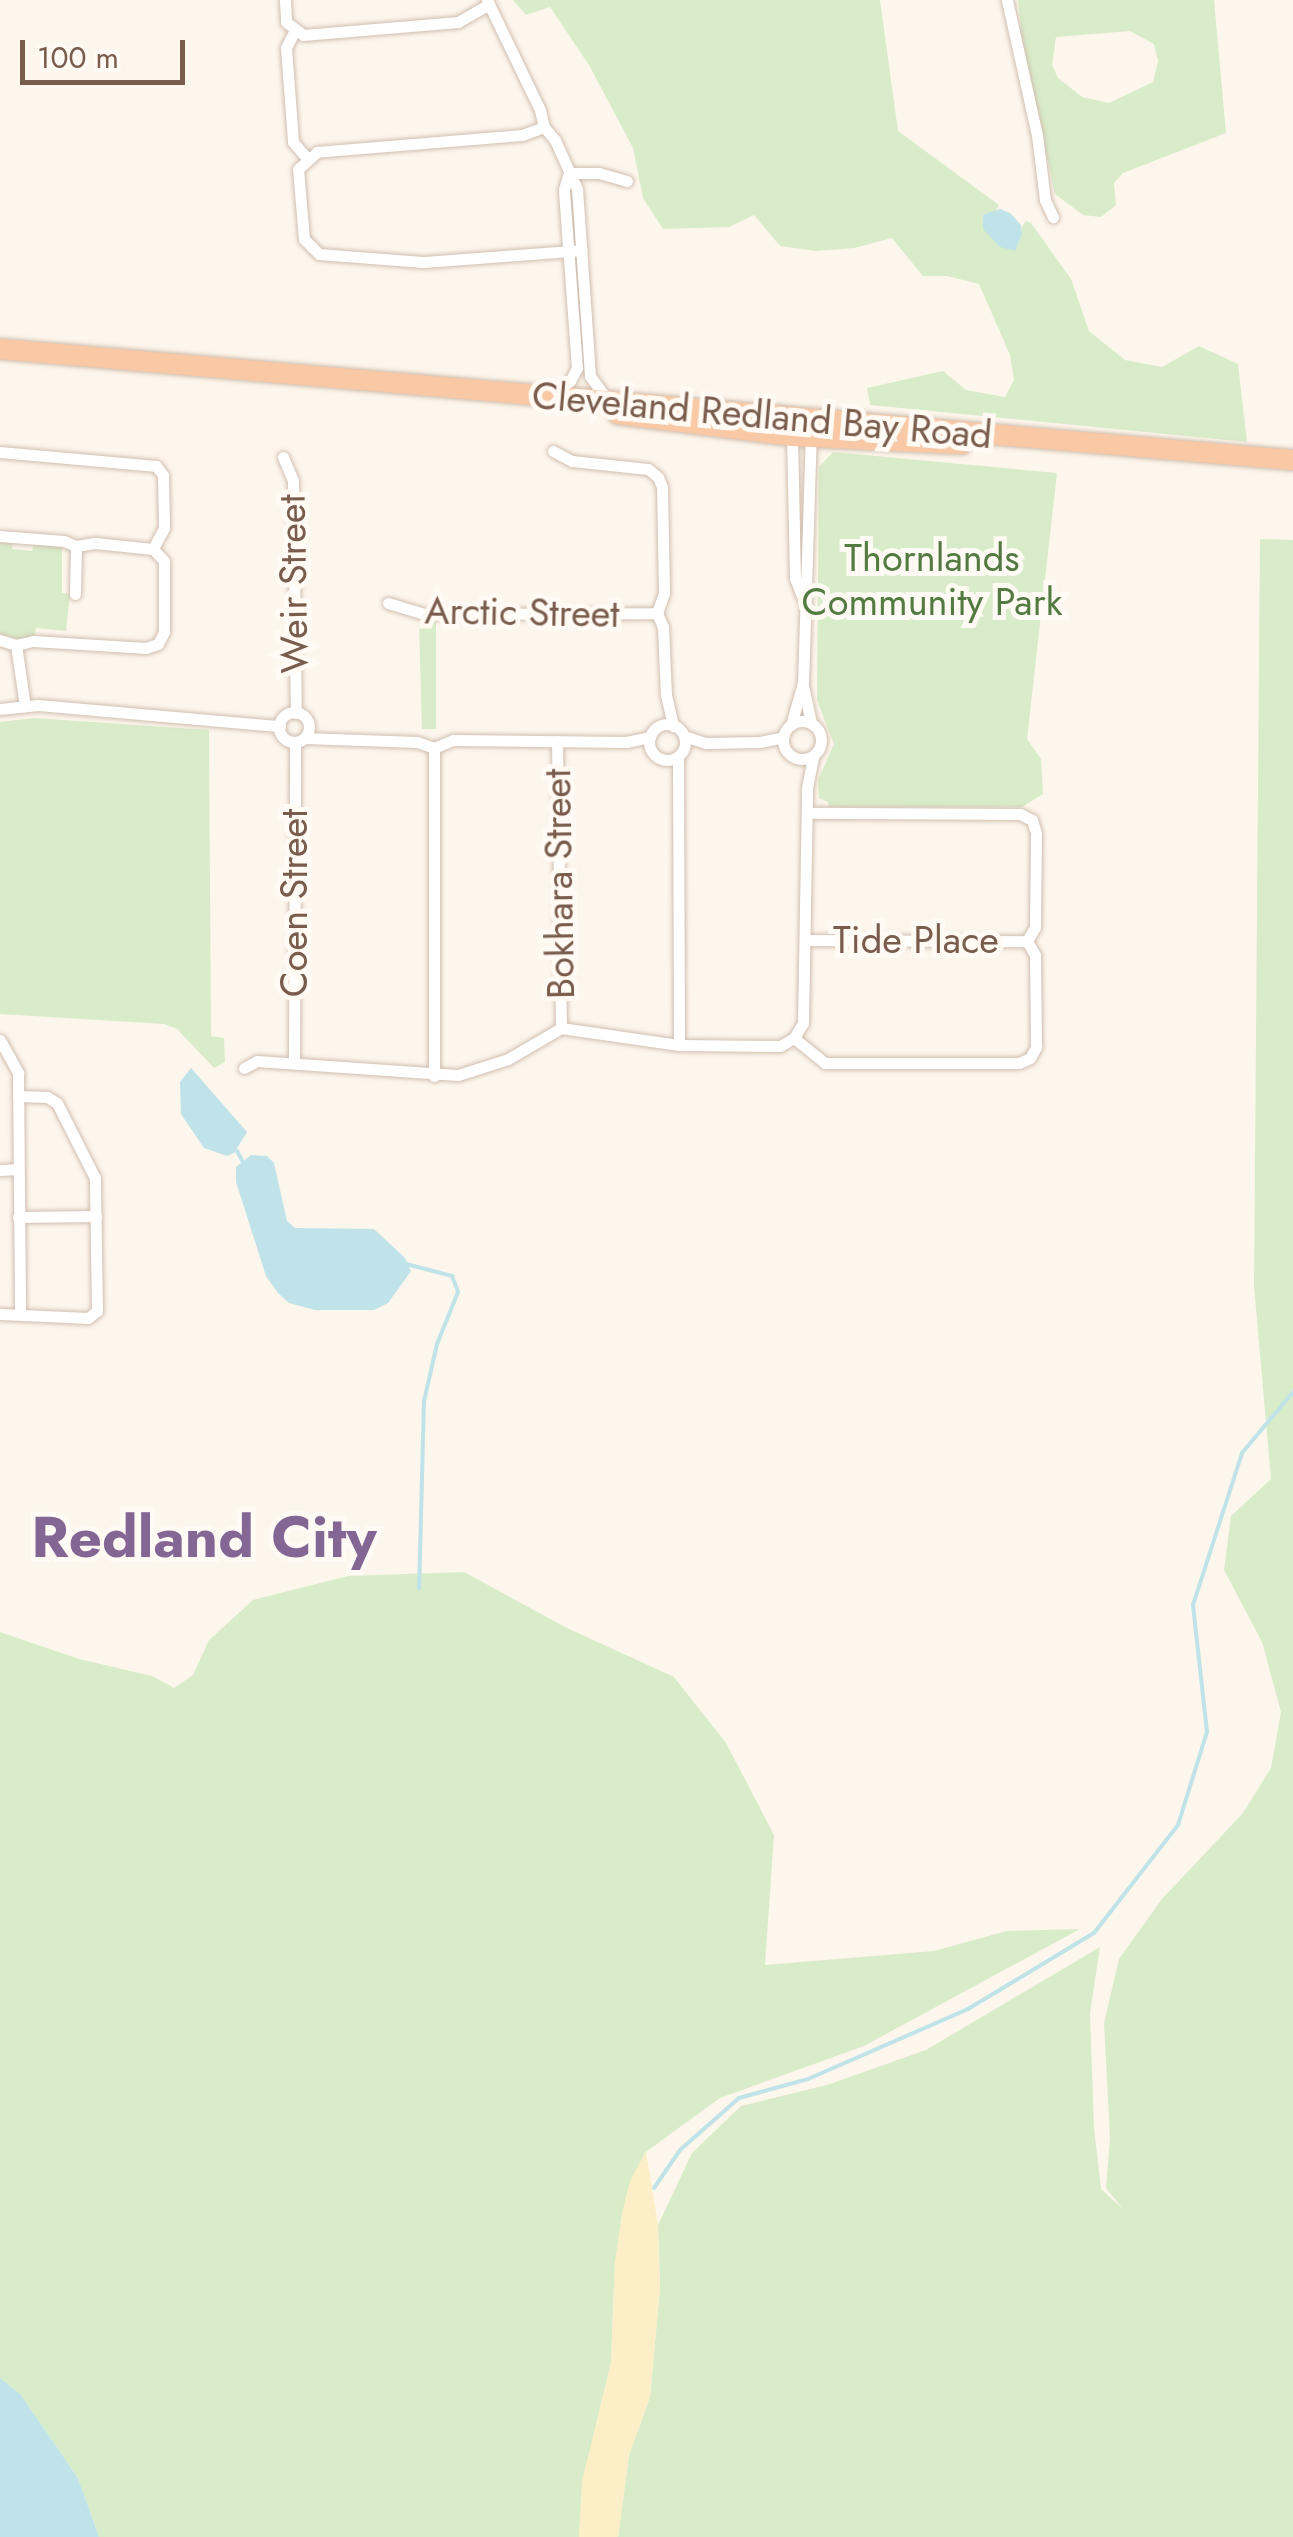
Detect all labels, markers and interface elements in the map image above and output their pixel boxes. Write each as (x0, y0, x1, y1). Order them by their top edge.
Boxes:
scale bar (25, 20, 190, 82)
text: 100 m (37, 36, 119, 79)
street label: Cleveland Redland Bay Road (530, 372, 994, 458)
street label: Weir Street (269, 494, 317, 674)
park label: Thornlands Community Park (802, 535, 1062, 624)
street label: Arctic Street (424, 588, 620, 636)
street label: Bokhara Street (534, 768, 584, 1000)
street label: Coen Street (271, 809, 317, 997)
street label: Tide Place (833, 917, 999, 963)
district label: Redland City (31, 1502, 377, 1572)

